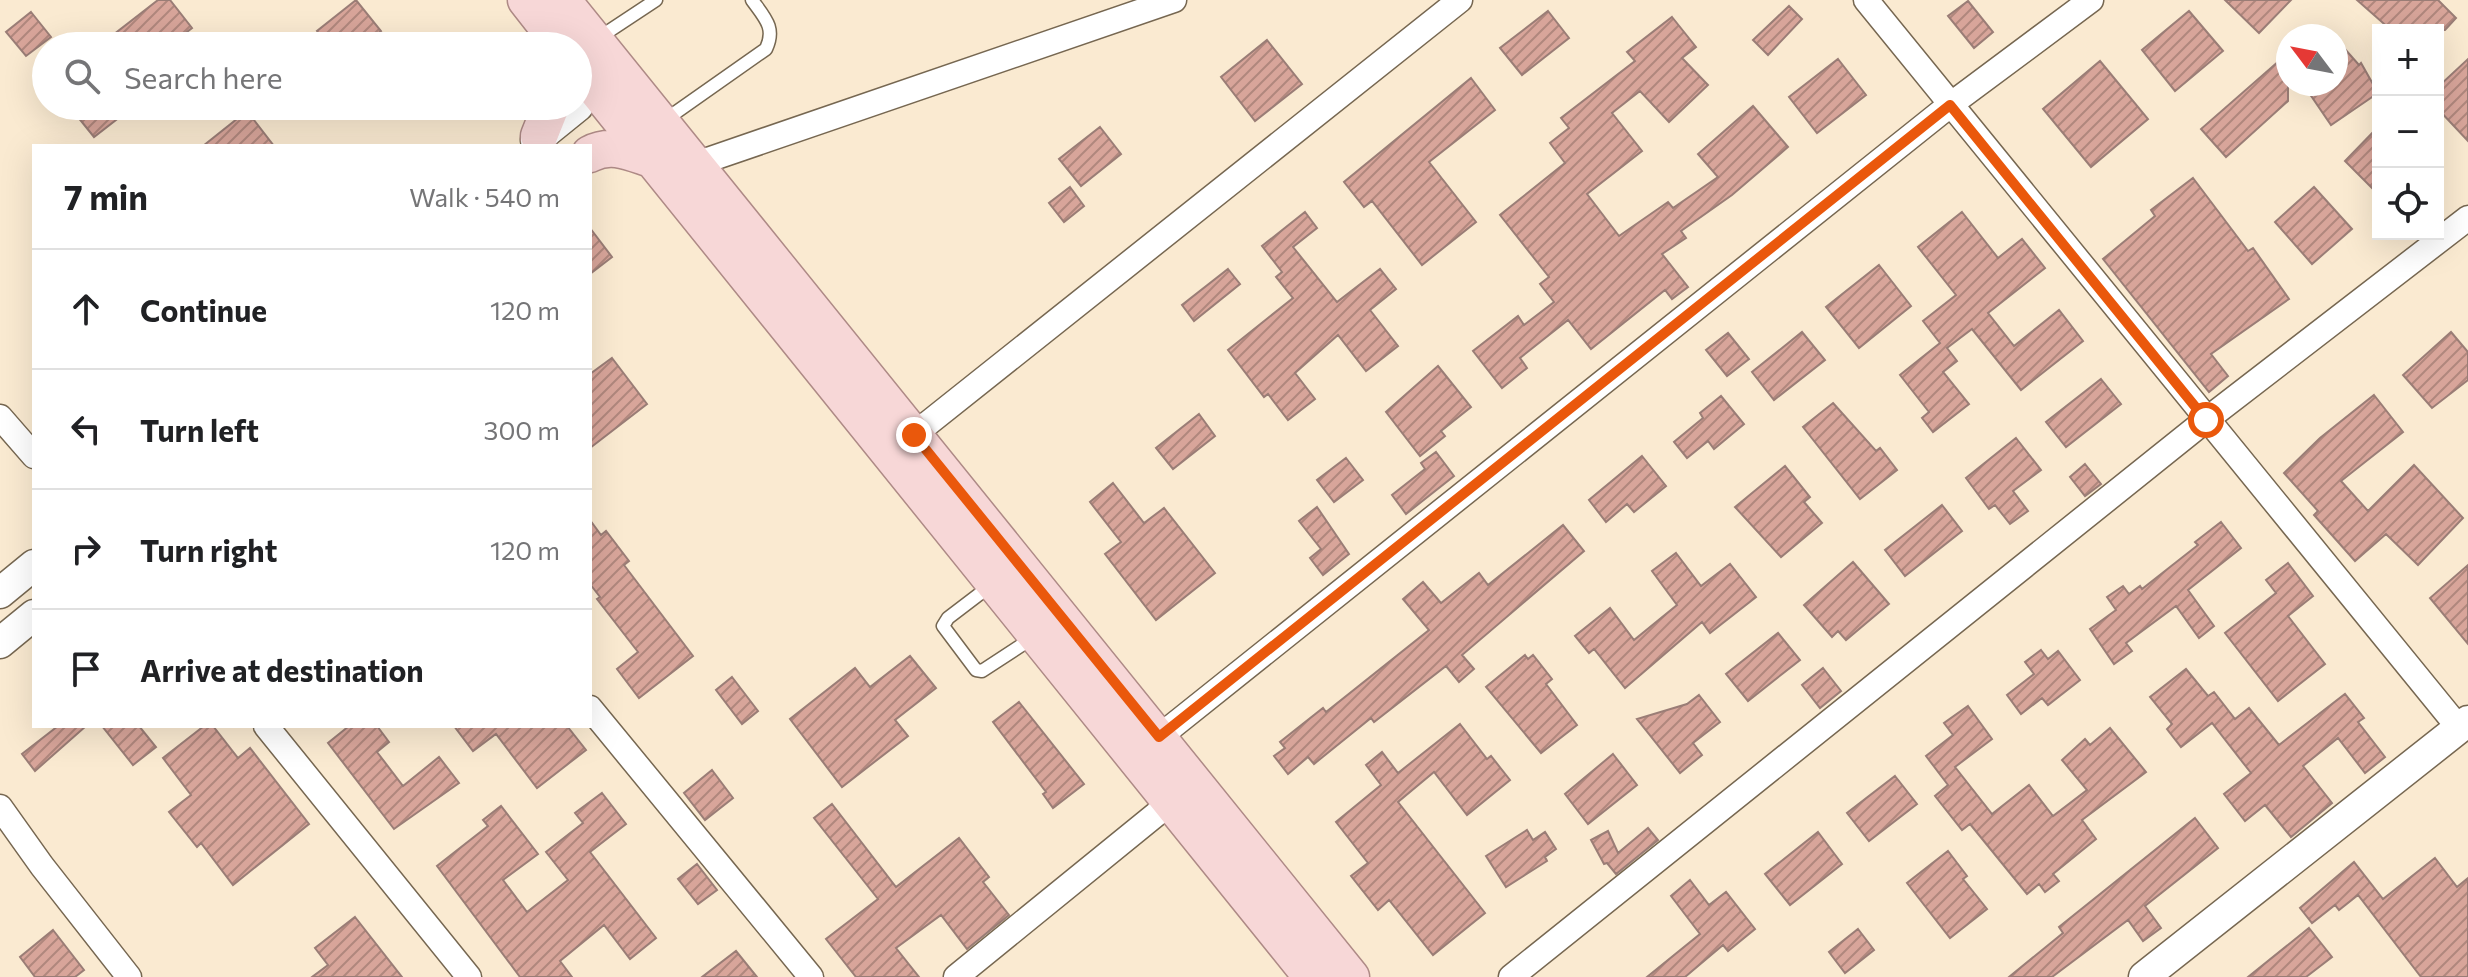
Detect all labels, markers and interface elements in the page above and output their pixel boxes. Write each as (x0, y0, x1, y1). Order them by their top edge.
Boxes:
north arrow (2276, 24, 2348, 96)
map controls (2372, 24, 2444, 240)
button: + (2372, 24, 2444, 96)
search box (32, 32, 592, 120)
icon: search (60, 54, 104, 98)
text: Search here (124, 58, 283, 95)
button: − (2372, 96, 2444, 168)
button: locate (2372, 168, 2444, 240)
text: 7 min (64, 175, 148, 217)
text: Walk · 540 m (409, 181, 560, 212)
icon: ahead (64, 287, 108, 331)
text: Continue (140, 291, 267, 328)
text: 120 m (490, 294, 560, 325)
route start (2188, 402, 2224, 438)
icon: left (64, 407, 108, 451)
text: Turn left (140, 411, 259, 448)
text: 300 m (484, 414, 560, 445)
route end (896, 417, 932, 453)
icon: right (64, 527, 108, 571)
text: Turn right (140, 531, 277, 568)
text: 120 m (490, 534, 560, 565)
icon: arrive (64, 647, 108, 691)
text: Arrive at destination (140, 651, 424, 688)

